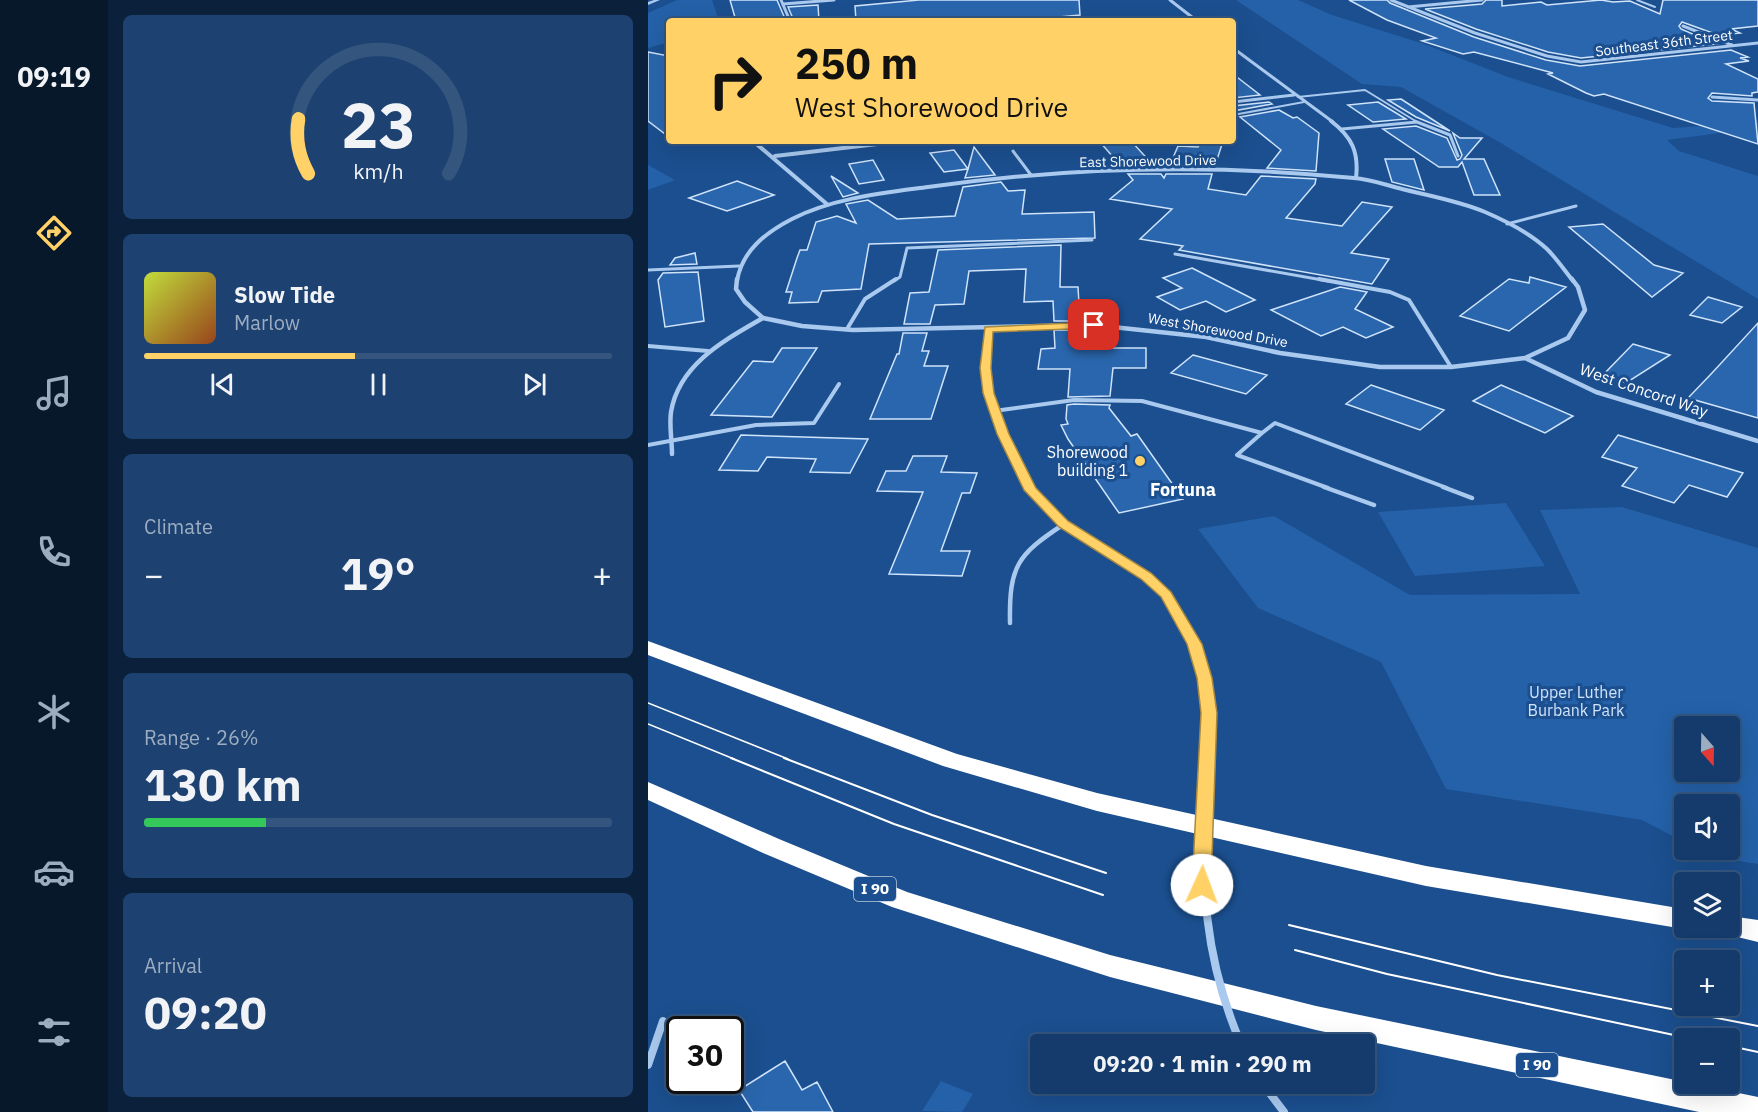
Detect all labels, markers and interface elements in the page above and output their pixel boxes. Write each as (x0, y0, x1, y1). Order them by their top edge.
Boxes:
street label: Southeast 36th Street (1594, 26, 1734, 60)
text: 250 m (795, 36, 918, 91)
icon: right (696, 42, 774, 120)
text: 09:19 (17, 59, 91, 94)
text: 23 (341, 84, 415, 165)
text: West Shorewood Drive (795, 89, 1068, 124)
street label: East Shorewood Drive (1079, 151, 1217, 171)
text: km/h (353, 158, 403, 186)
icon: directions (33, 212, 75, 254)
text: Slow Tide (234, 280, 335, 309)
pin (1068, 299, 1119, 350)
icon: arrive (1077, 308, 1110, 341)
text: Marlow (234, 309, 300, 336)
street label: West Shorewood Drive (1147, 309, 1290, 351)
street label: West Concord Way (1577, 359, 1711, 421)
icon: previous (206, 368, 239, 401)
icon: pause (362, 368, 395, 401)
icon: next (518, 368, 551, 401)
icon: music (33, 372, 75, 414)
place label: Shorewood building 1 (1047, 442, 1128, 480)
marker: Shorewood building 1 (1133, 454, 1147, 468)
district label: Fortuna (1150, 478, 1216, 501)
text: Climate (144, 513, 213, 540)
icon: phone (33, 531, 75, 573)
text: 19° (340, 544, 416, 602)
text: − (144, 553, 164, 596)
text: + (592, 553, 612, 596)
park label: Upper Luther Burbank Park (1528, 682, 1625, 720)
icon: climate (33, 691, 75, 733)
north arrow (1674, 716, 1740, 782)
map controls (1674, 716, 1740, 1094)
text: Range · 26% (144, 724, 259, 751)
text: 130 km (144, 755, 302, 813)
button: sound (1674, 794, 1740, 860)
icon: car (33, 851, 75, 893)
position arrow (1170, 853, 1234, 917)
button: layers (1674, 872, 1740, 938)
road number: I 90 (854, 877, 896, 901)
button: + (1674, 950, 1740, 1016)
text: Arrival (144, 952, 202, 979)
text: 09:20 (144, 983, 267, 1041)
icon: filters (33, 1011, 75, 1053)
speed limit sign: 30 (666, 1016, 744, 1094)
button: − (1674, 1028, 1740, 1094)
text: 09:20 · 1 min · 290 m (1093, 1049, 1312, 1078)
road number: I 90 (1516, 1053, 1558, 1077)

